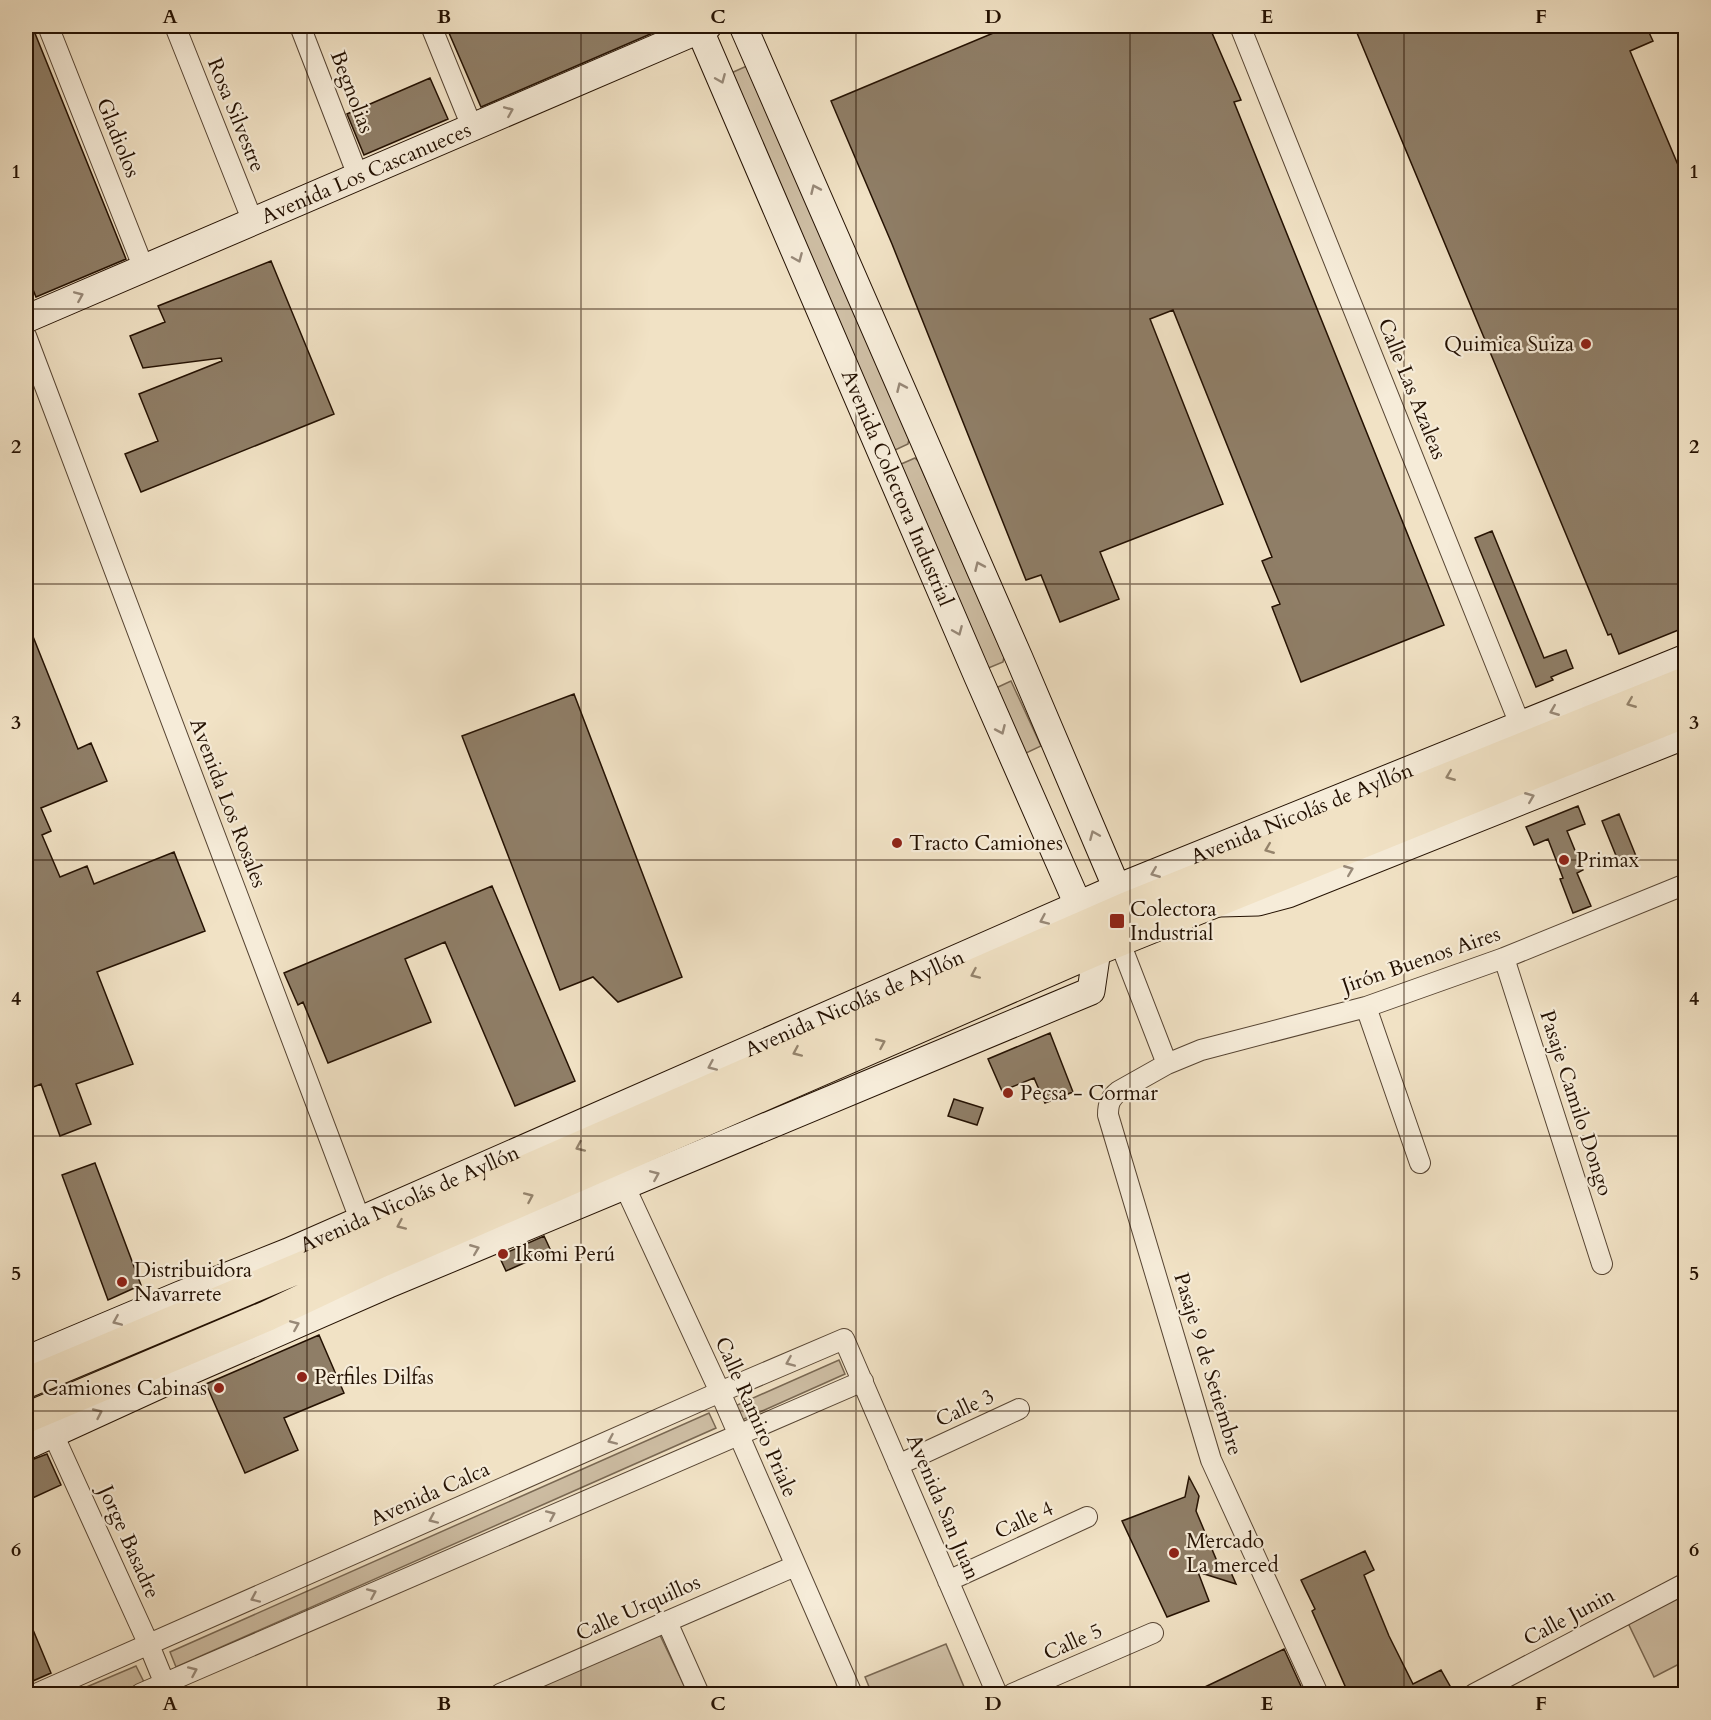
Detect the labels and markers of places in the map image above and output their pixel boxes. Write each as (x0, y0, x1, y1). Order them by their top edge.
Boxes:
place label: Quimica Suiza (1444, 330, 1574, 359)
marker: Quimica Suiza (1579, 337, 1593, 351)
place label: Tracto Camiones (909, 829, 1063, 858)
marker: Tracto Camiones (890, 836, 904, 850)
place label: Primax (1576, 846, 1640, 875)
marker: Primax (1557, 853, 1571, 867)
place label: Colectora Industrial (1130, 895, 1217, 948)
marker: Colectora Industrial (1108, 912, 1126, 930)
place label: Pecsa - Cormar (1020, 1079, 1158, 1108)
marker: Pecsa - Cormar (1001, 1086, 1015, 1100)
place label: Ikomi Perú (515, 1240, 615, 1269)
marker: Ikomi Perú (496, 1247, 510, 1261)
place label: Distribuidora Navarrete (134, 1256, 252, 1309)
marker: Distribuidora Navarrete (115, 1275, 129, 1289)
place label: Perfiles Dilfas (314, 1363, 434, 1392)
marker: Perfiles Dilfas (295, 1370, 309, 1384)
place label: Camiones Cabinas (42, 1374, 207, 1403)
marker: Camiones Cabinas (212, 1381, 226, 1395)
place label: Mercado La merced (1186, 1527, 1279, 1580)
marker: Mercado La merced (1167, 1546, 1181, 1560)

